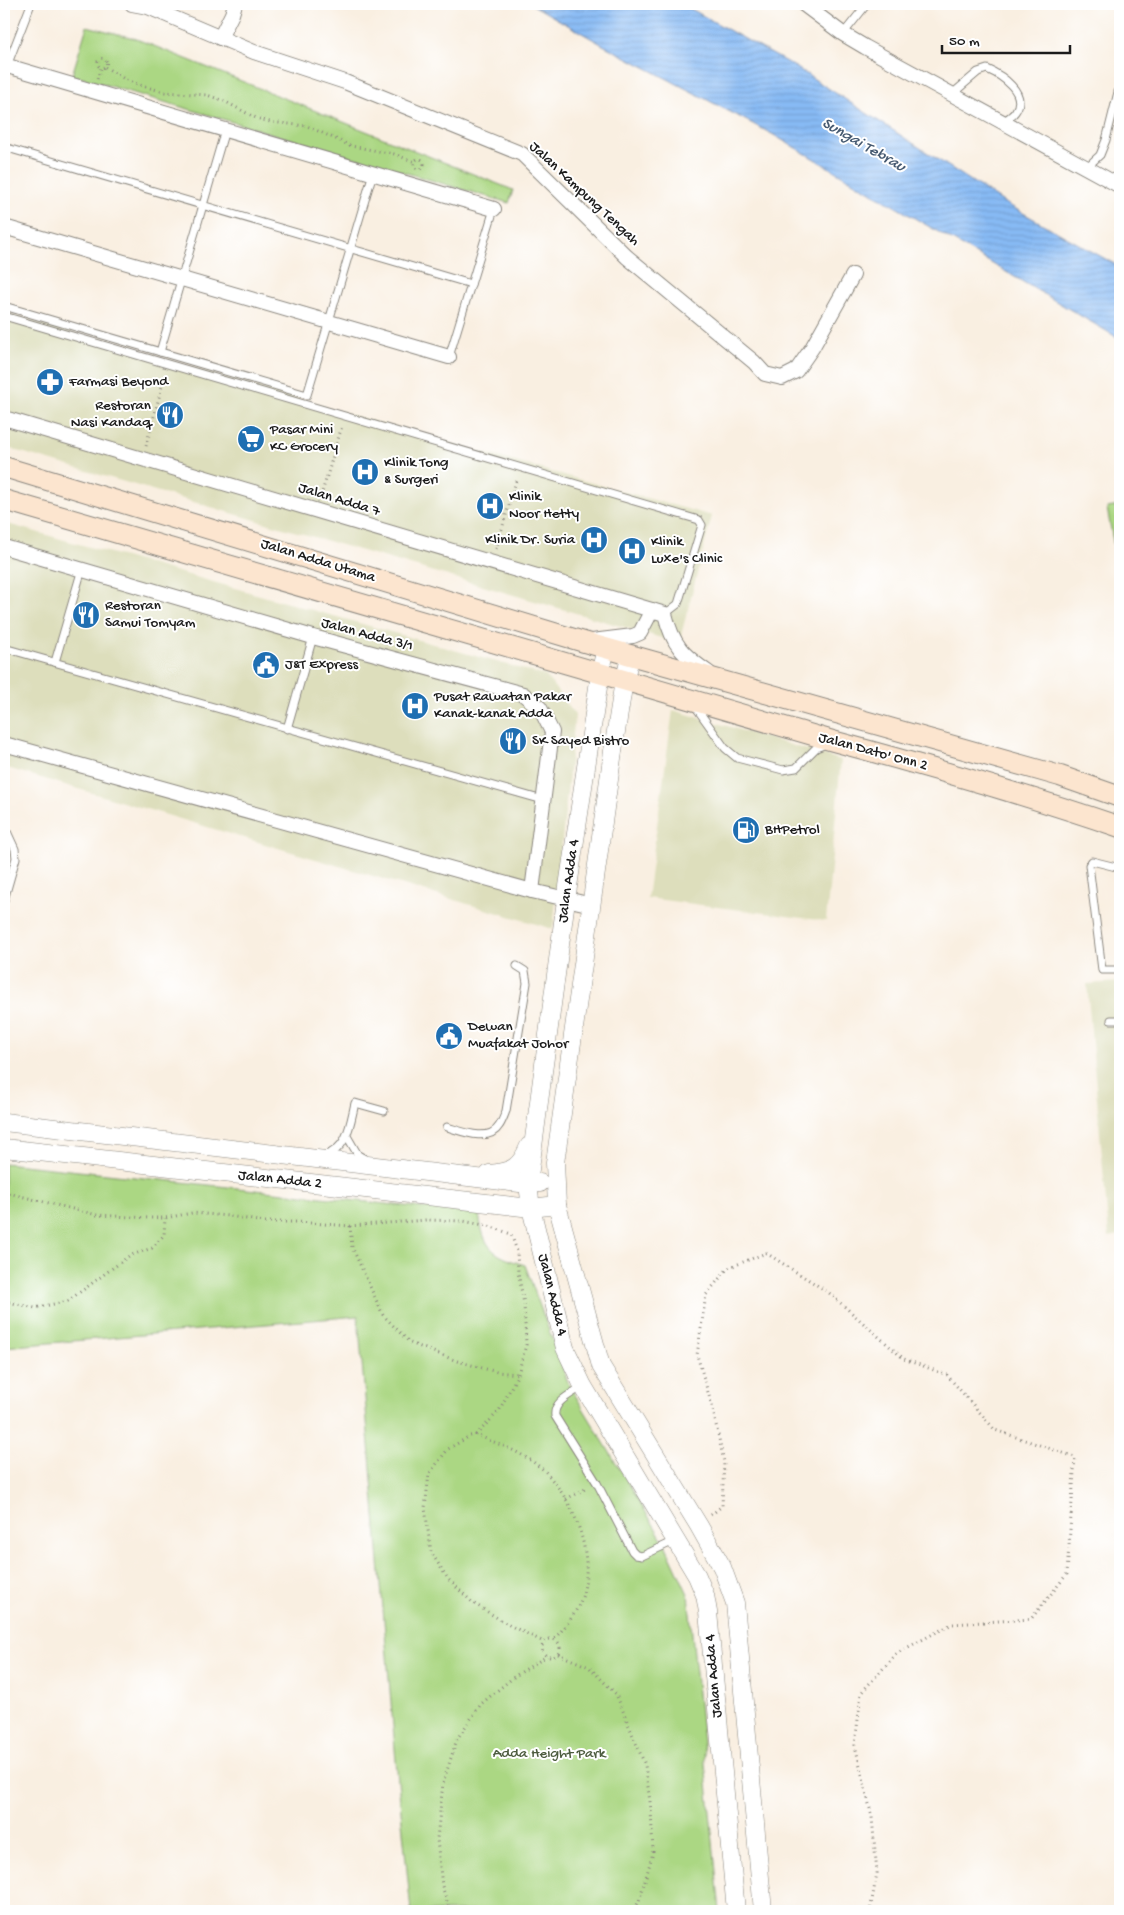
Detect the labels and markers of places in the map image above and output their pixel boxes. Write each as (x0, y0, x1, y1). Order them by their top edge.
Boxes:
pharmacy icon: Farmasi Beyond (35, 367, 65, 397)
place label: Farmasi Beyond (68, 373, 169, 391)
place label: Restoran Nasi Kandaq (71, 397, 153, 432)
restaurant icon: Restoran Nasi Kandaq (155, 400, 185, 430)
place label: Pasar Mini KC Grocery (269, 421, 339, 456)
supermarket icon: Pasar Mini KC Grocery (236, 424, 266, 454)
place label: Klinik Tong & Surgeri (384, 454, 449, 489)
hospital icon: Klinik Tong & Surgeri (350, 457, 380, 487)
place label: Klinik Noor Hetty (509, 488, 580, 523)
hospital icon: Klinik Noor Hetty (475, 491, 505, 521)
hospital icon: Klinik Dr. Suria (579, 525, 609, 555)
place label: Klinik Dr. Suria (485, 531, 576, 549)
place label: Klinik Luxe's Clinic (651, 533, 723, 568)
hospital icon: Klinik Luxe's Clinic (617, 536, 647, 566)
place label: Restoran Samui Tomyam (105, 597, 196, 632)
restaurant icon: Restoran Samui Tomyam (71, 600, 101, 630)
public building icon: J&T Express (251, 650, 281, 680)
place label: J&T Express (285, 656, 358, 674)
place label: Pusat Rawatan Pakar Kanak-kanak Adda (433, 688, 573, 723)
hospital icon: Pusat Rawatan Pakar Kanak-kanak Adda (400, 691, 430, 721)
restaurant icon: SK Sayed Bistro (498, 726, 528, 756)
place label: SK Sayed Bistro (532, 732, 629, 750)
fuel station icon: BHPetrol (731, 815, 761, 845)
place label: BHPetrol (764, 821, 820, 839)
place label: Dewan Muafakat Johor (467, 1018, 570, 1053)
public building icon: Dewan Muafakat Johor (434, 1021, 464, 1051)

